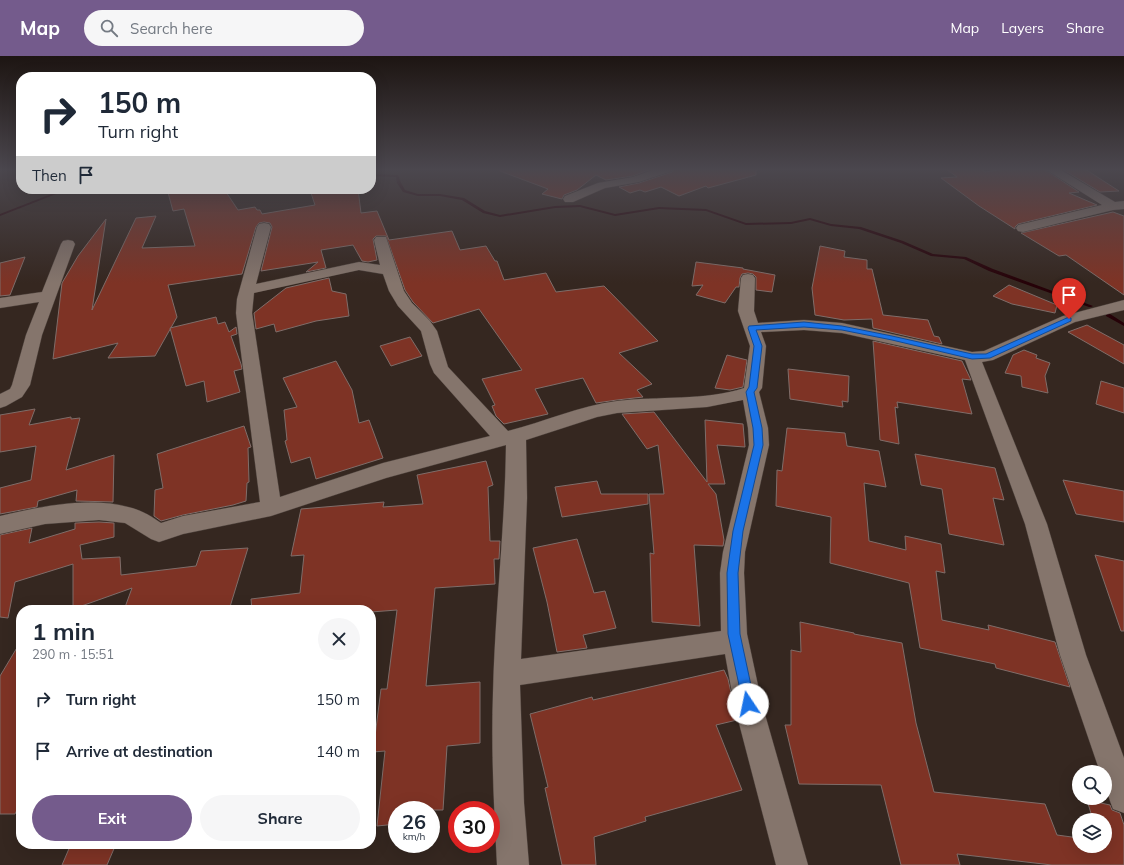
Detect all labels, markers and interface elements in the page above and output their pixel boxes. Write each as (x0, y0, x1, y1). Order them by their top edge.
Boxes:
search box (84, 10, 364, 46)
text: Map (20, 16, 60, 40)
icon: search (98, 17, 120, 39)
text: Search here (130, 19, 213, 38)
text: Map (950, 19, 979, 37)
text: Layers (1001, 19, 1044, 37)
text: Share (1066, 19, 1104, 37)
text: 150 m (98, 85, 181, 120)
icon: right (32, 88, 84, 140)
text: Turn right (98, 120, 178, 143)
icon: arrive (75, 164, 97, 186)
text: Then (32, 166, 67, 185)
pin (1052, 278, 1086, 319)
icon: arrive (1058, 284, 1080, 306)
text: 1 min (32, 616, 95, 646)
button: close (318, 618, 360, 660)
text: 290 m · 15:51 (32, 646, 114, 662)
position arrow (727, 683, 769, 725)
icon: right (32, 688, 54, 710)
text: Turn right (66, 690, 136, 709)
text: 150 m (316, 690, 360, 709)
icon: arrive (32, 740, 54, 762)
text: Arrive at destination (66, 742, 213, 761)
text: 140 m (316, 742, 360, 761)
map controls (1072, 765, 1112, 853)
button: search (1072, 765, 1112, 805)
button: Exit (32, 795, 192, 841)
button: Share (200, 795, 360, 841)
speed limit sign: 30 (448, 801, 500, 853)
text: 26 (402, 809, 426, 834)
button: layers (1072, 813, 1112, 853)
text: km/h (403, 830, 425, 843)

